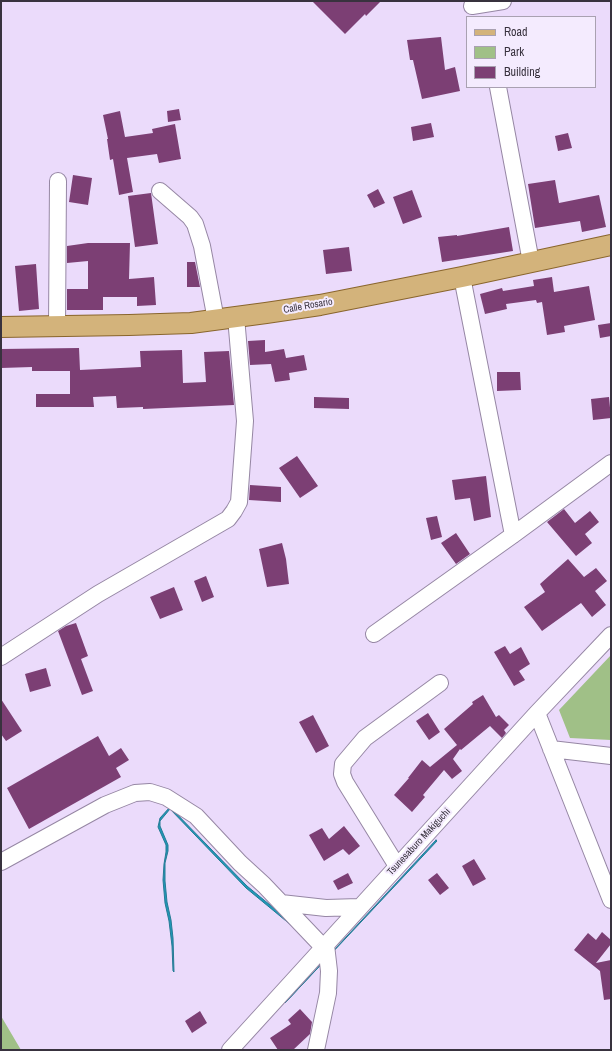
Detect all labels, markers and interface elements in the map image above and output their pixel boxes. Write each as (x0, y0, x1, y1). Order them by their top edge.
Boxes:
legend (466, 16, 596, 88)
text: Road (504, 24, 528, 40)
text: Park (504, 44, 524, 60)
text: Building (504, 64, 540, 80)
street label: Calle Rosario (283, 296, 333, 316)
street label: Tsunesaburo Makiguchi (385, 806, 453, 878)

